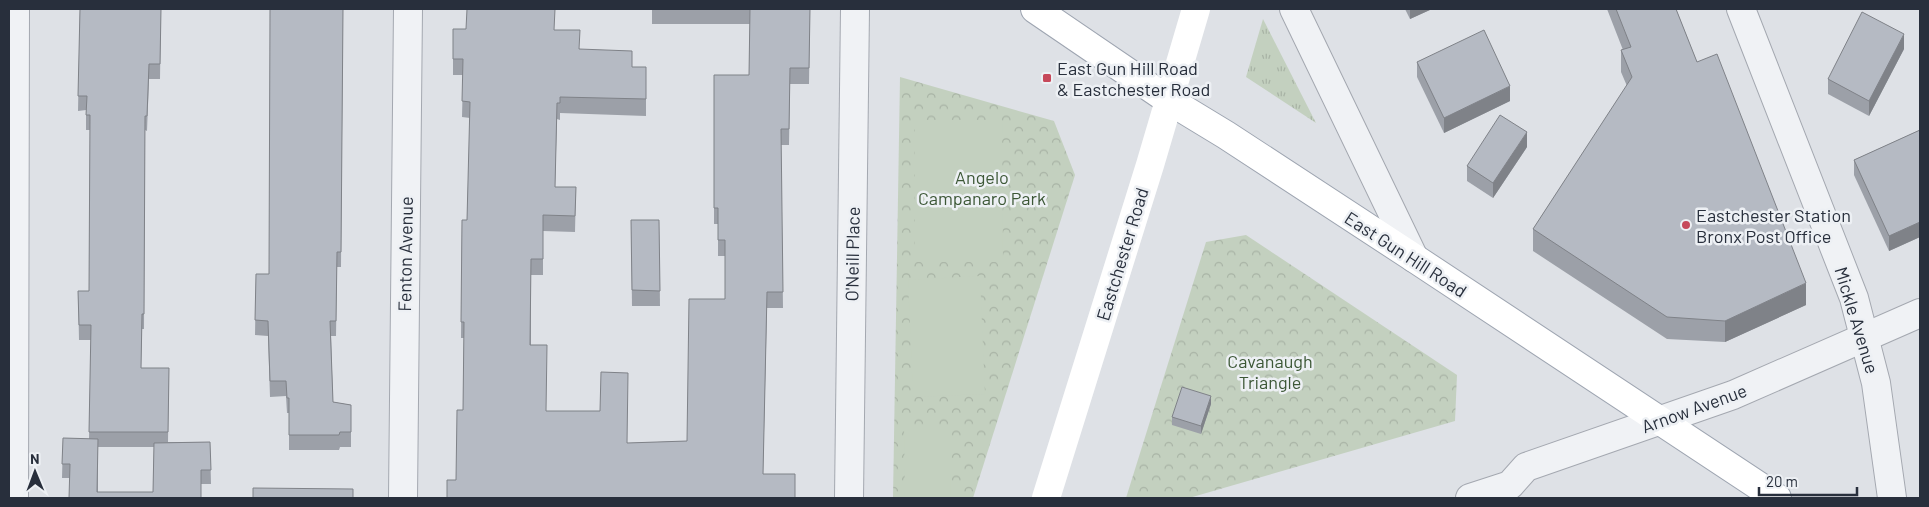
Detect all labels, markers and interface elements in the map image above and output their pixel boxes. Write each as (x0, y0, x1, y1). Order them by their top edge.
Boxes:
place label: East Gun Hill Road & Eastchester Road (1057, 57, 1210, 100)
marker: East Gun Hill Road & Eastchester Road (1041, 72, 1053, 84)
park label: Angelo Campanaro Park (918, 166, 1046, 209)
street label: Eastchester Road (1091, 185, 1153, 323)
street label: Fenton Avenue (393, 196, 417, 312)
place label: Eastchester Station Bronx Post Office (1696, 204, 1851, 247)
street label: O'Neill Place (840, 206, 864, 302)
street label: East Gun Hill Road (1341, 206, 1471, 302)
marker: Eastchester Station Bronx Post Office (1680, 219, 1692, 231)
street label: Mickle Avenue (1830, 264, 1884, 376)
park label: Cavanaugh Triangle (1227, 350, 1313, 393)
street label: Arnow Avenue (1638, 379, 1750, 437)
north arrow (10, 447, 60, 497)
text: N (30, 450, 40, 467)
scale bar (1759, 464, 1856, 496)
text: 20 m (1766, 472, 1798, 490)

